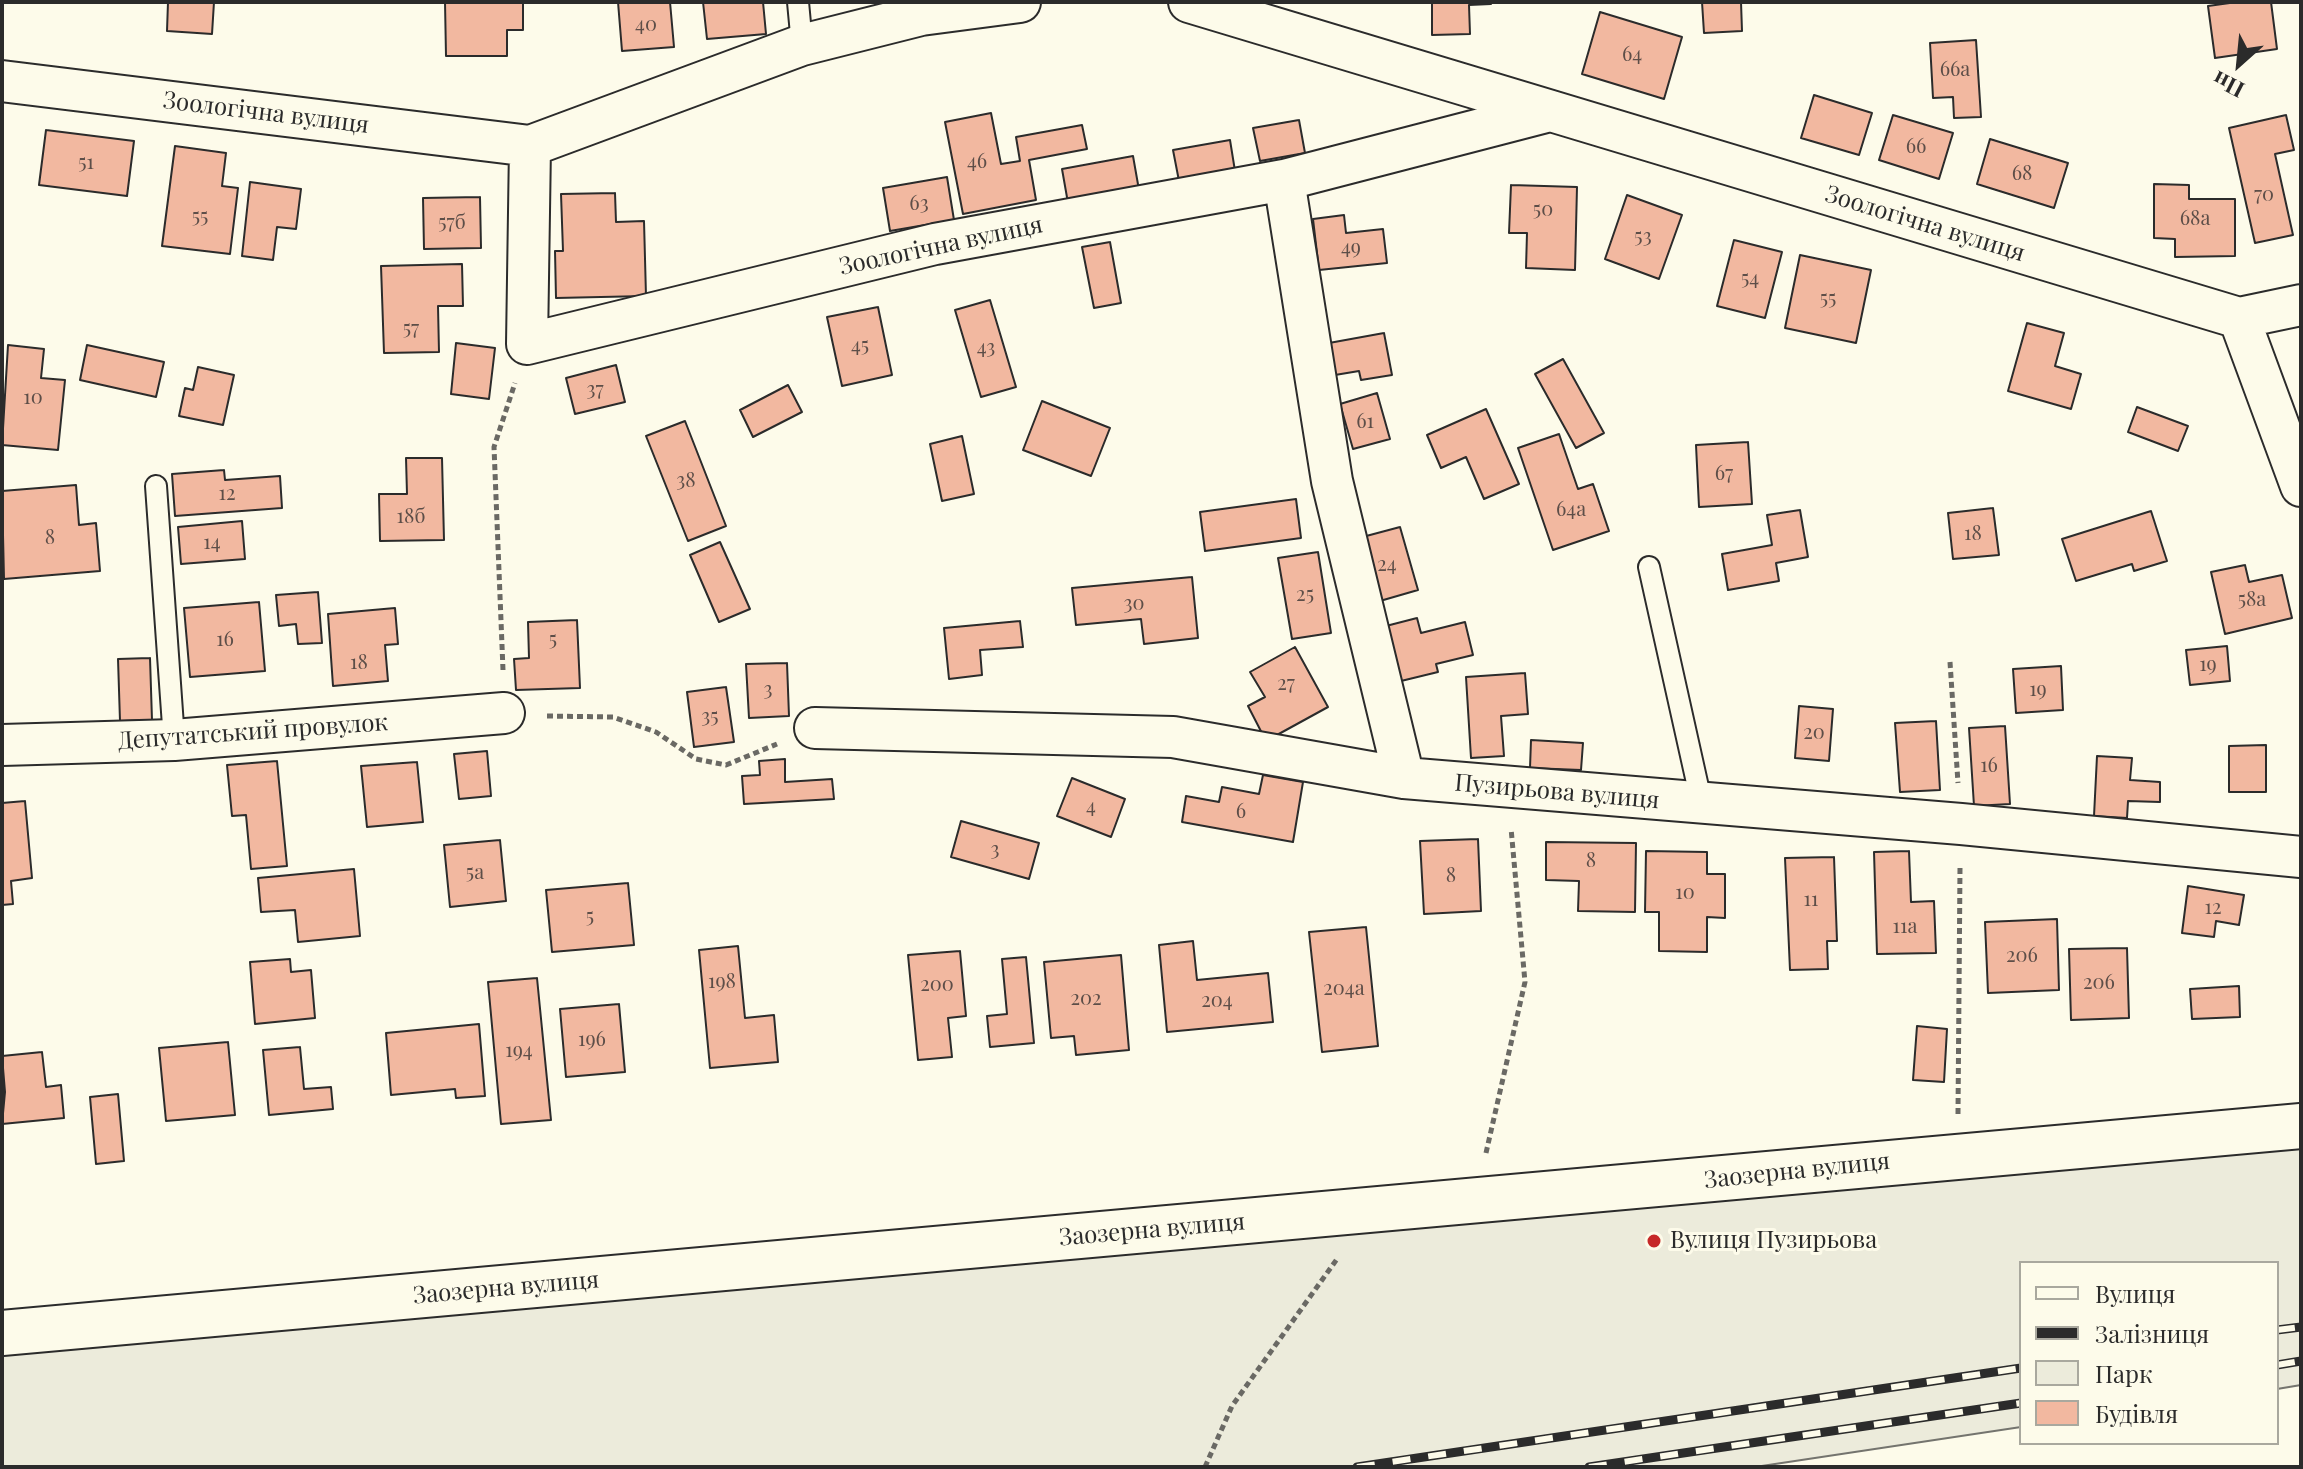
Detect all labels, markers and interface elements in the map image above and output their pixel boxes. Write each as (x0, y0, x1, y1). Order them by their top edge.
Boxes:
house number: 40 (635, 13, 657, 37)
north arrow (2199, 24, 2279, 104)
house number: 64 (1622, 43, 1642, 67)
house number: 66а (1940, 58, 1970, 82)
text: Пн (2207, 65, 2249, 106)
street label: Зоологічна вулиця (161, 86, 371, 140)
house number: 66 (1906, 135, 1926, 159)
house number: 46 (967, 150, 987, 174)
house number: 51 (78, 151, 94, 175)
house number: 68 (2012, 162, 2032, 186)
street label: Зоологічна вулиця (1822, 180, 2028, 268)
house number: 70 (2254, 183, 2274, 207)
house number: 63 (909, 192, 929, 216)
house number: 50 (1533, 198, 1553, 222)
house number: 55 (192, 205, 208, 229)
house number: 68а (2180, 207, 2210, 231)
street label: Зоологічна вулиця (837, 210, 1045, 282)
house number: 57б (438, 211, 466, 235)
house number: 53 (1634, 225, 1652, 249)
house number: 49 (1341, 236, 1361, 260)
house number: 54 (1741, 267, 1759, 291)
house number: 55 (1820, 287, 1836, 311)
house number: 57 (403, 317, 419, 341)
house number: 45 (851, 334, 869, 358)
house number: 43 (977, 336, 995, 360)
house number: 37 (586, 378, 604, 402)
house number: 10 (23, 386, 43, 410)
house number: 61 (1356, 410, 1374, 434)
house number: 67 (1715, 462, 1733, 486)
house number: 38 (676, 469, 696, 493)
house number: 12 (219, 482, 235, 506)
house number: 64а (1556, 498, 1586, 522)
house number: 18б (396, 505, 426, 529)
house number: 18 (1964, 522, 1982, 546)
house number: 8 (45, 526, 55, 550)
house number: 14 (203, 531, 221, 555)
house number: 24 (1377, 553, 1397, 577)
house number: 25 (1296, 583, 1314, 607)
house number: 58а (2238, 588, 2266, 612)
house number: 30 (1123, 592, 1145, 616)
house number: 16 (216, 628, 234, 652)
house number: 5 (549, 628, 557, 652)
house number: 18 (350, 651, 368, 675)
house number: 19 (2199, 653, 2217, 677)
house number: 27 (1277, 672, 1295, 696)
house number: 3 (763, 678, 773, 702)
house number: 19 (2029, 678, 2047, 702)
house number: 35 (701, 705, 719, 729)
street label: Депутатський провулок (117, 708, 389, 756)
house number: 20 (1803, 721, 1825, 745)
house number: 16 (1980, 754, 1998, 778)
street label: Пузирьова вулиця (1453, 769, 1661, 815)
house number: 4 (1086, 795, 1096, 819)
house number: 6 (1236, 800, 1246, 824)
house number: 3 (990, 838, 1000, 862)
house number: 8 (1586, 849, 1596, 873)
house number: 5а (466, 861, 484, 885)
house number: 8 (1446, 864, 1456, 888)
house number: 10 (1675, 881, 1695, 905)
house number: 11 (1804, 888, 1818, 912)
house number: 12 (2205, 896, 2221, 920)
house number: 5 (586, 905, 594, 929)
house number: 11а (1893, 915, 1917, 939)
house number: 206 (2006, 944, 2038, 968)
house number: 198 (708, 970, 736, 994)
house number: 206 (2083, 971, 2115, 995)
house number: 200 (920, 973, 954, 997)
house number: 204а (1323, 977, 1365, 1001)
house number: 202 (1070, 987, 1102, 1011)
house number: 204 (1201, 989, 1233, 1013)
house number: 196 (578, 1028, 606, 1052)
house number: 194 (505, 1039, 533, 1063)
street label: Заозерна вулиця (1703, 1147, 1891, 1195)
street label: Заозерна вулиця (1058, 1208, 1246, 1252)
place label: Вулиця Пузирьова (1670, 1227, 1877, 1255)
marker: Вулиця Пузирьова (1645, 1232, 1663, 1250)
legend (2019, 1261, 2279, 1445)
street label: Заозерна вулиця (412, 1266, 600, 1310)
text: Вулиця (2095, 1277, 2175, 1309)
text: Залізниця (2095, 1317, 2209, 1349)
text: Парк (2095, 1357, 2153, 1389)
text: Будівля (2095, 1397, 2178, 1429)

